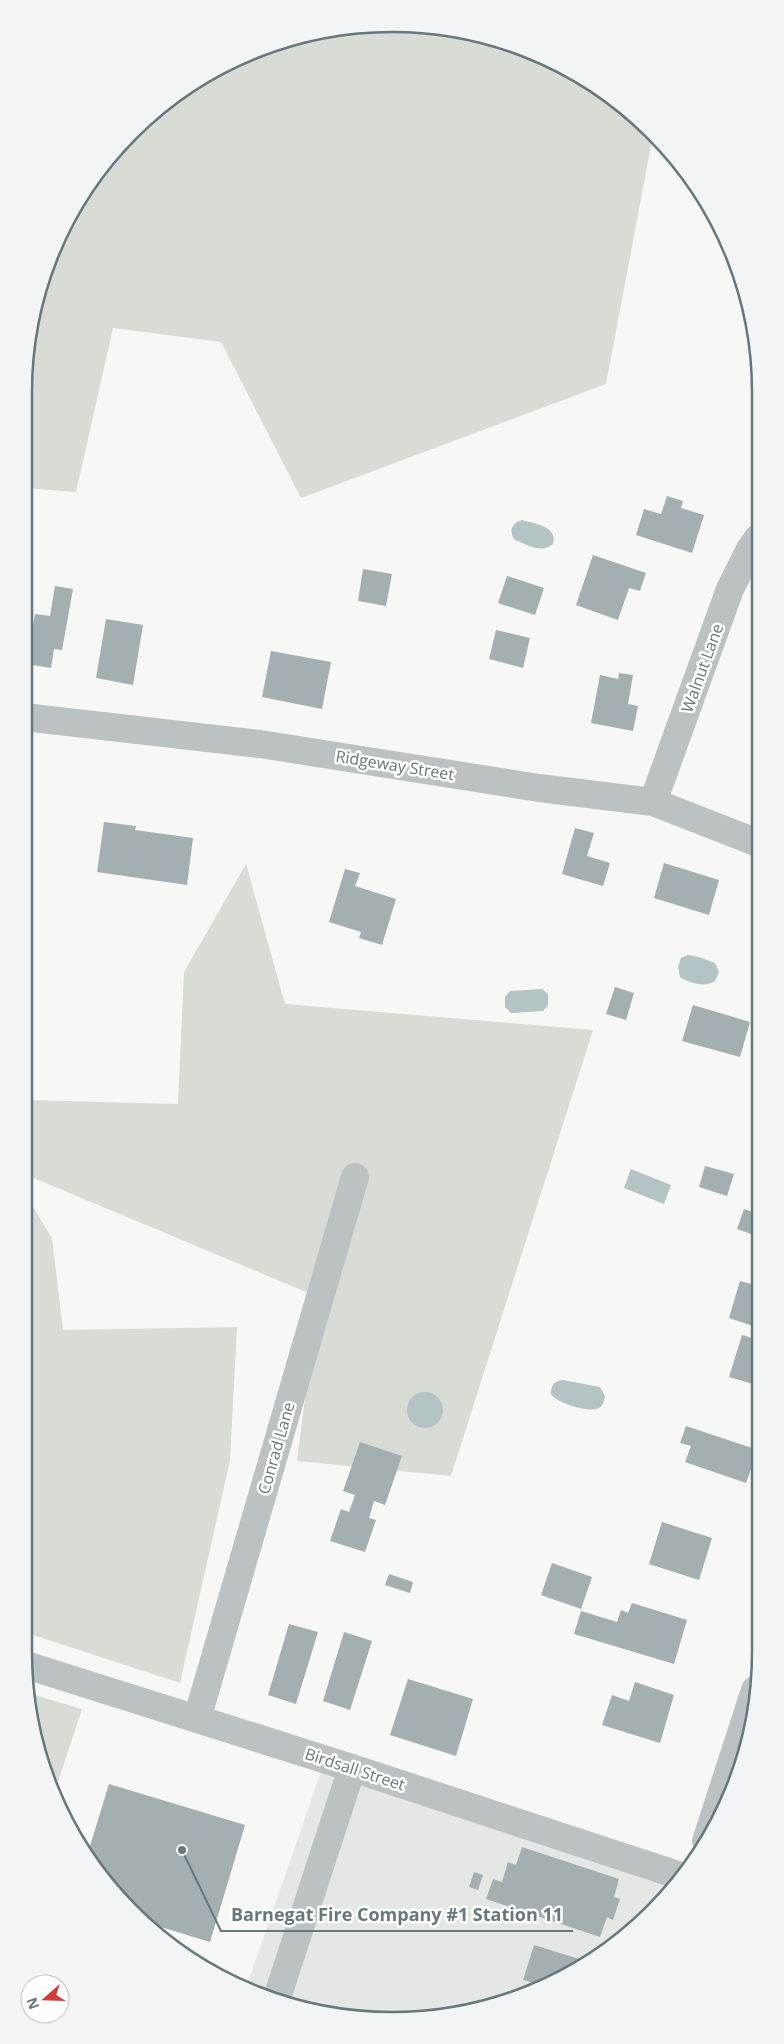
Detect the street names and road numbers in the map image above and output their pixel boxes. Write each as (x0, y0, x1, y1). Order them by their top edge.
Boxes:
street label: Walnut Lane (676, 620, 728, 716)
street label: Ridgeway Street (334, 745, 456, 785)
street label: Conrad Lane (252, 1399, 300, 1497)
street label: Birdsall Street (302, 1742, 408, 1796)

